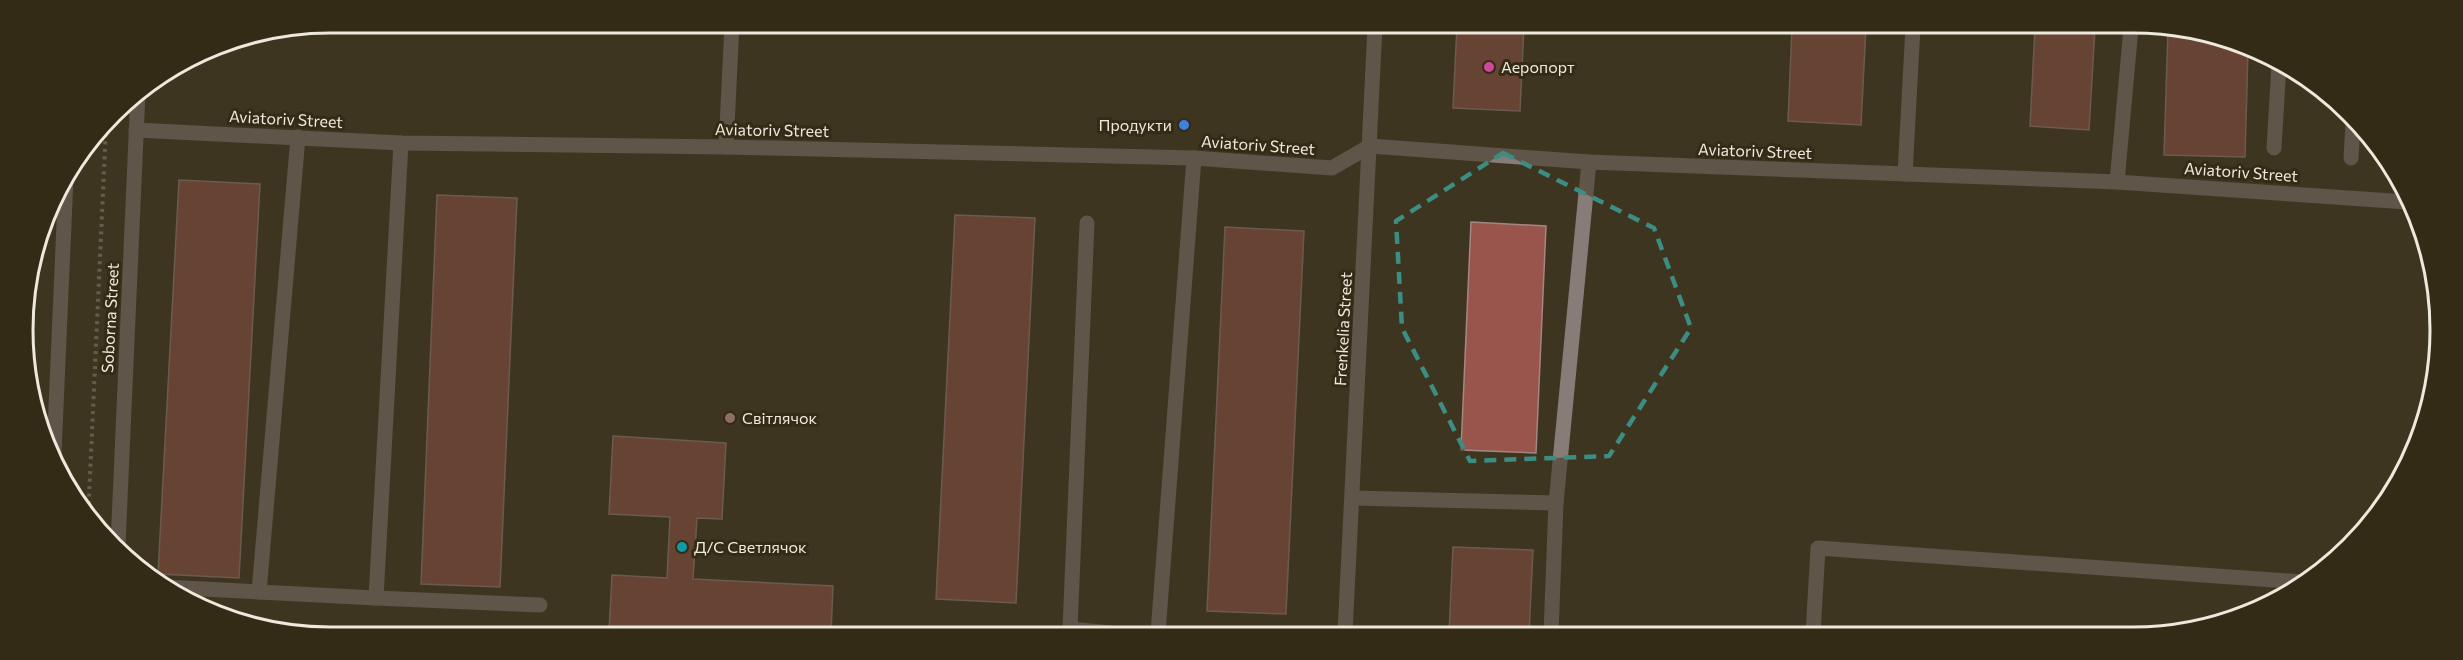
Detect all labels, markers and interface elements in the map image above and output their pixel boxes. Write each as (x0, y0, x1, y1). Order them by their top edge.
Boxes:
place label: Аеропорт (1501, 57, 1575, 76)
marker: Аеропорт (1482, 60, 1496, 74)
street label: Aviatoriv Street (229, 106, 344, 131)
place label: Продукти (1098, 115, 1172, 134)
marker: Продукти (1177, 118, 1191, 132)
street label: Aviatoriv Street (715, 119, 830, 140)
street label: Aviatoriv Street (1200, 131, 1316, 158)
street label: Aviatoriv Street (1698, 139, 1813, 162)
street label: Aviatoriv Street (2183, 158, 2299, 185)
street label: Soborna Street (97, 262, 122, 373)
street label: Frenkelia Street (1330, 271, 1355, 387)
place label: Світлячок (742, 408, 817, 427)
marker: Світлячок (723, 411, 737, 425)
place label: Д/С Светлячок (694, 537, 807, 556)
marker: Д/С Светлячок (675, 540, 689, 554)

